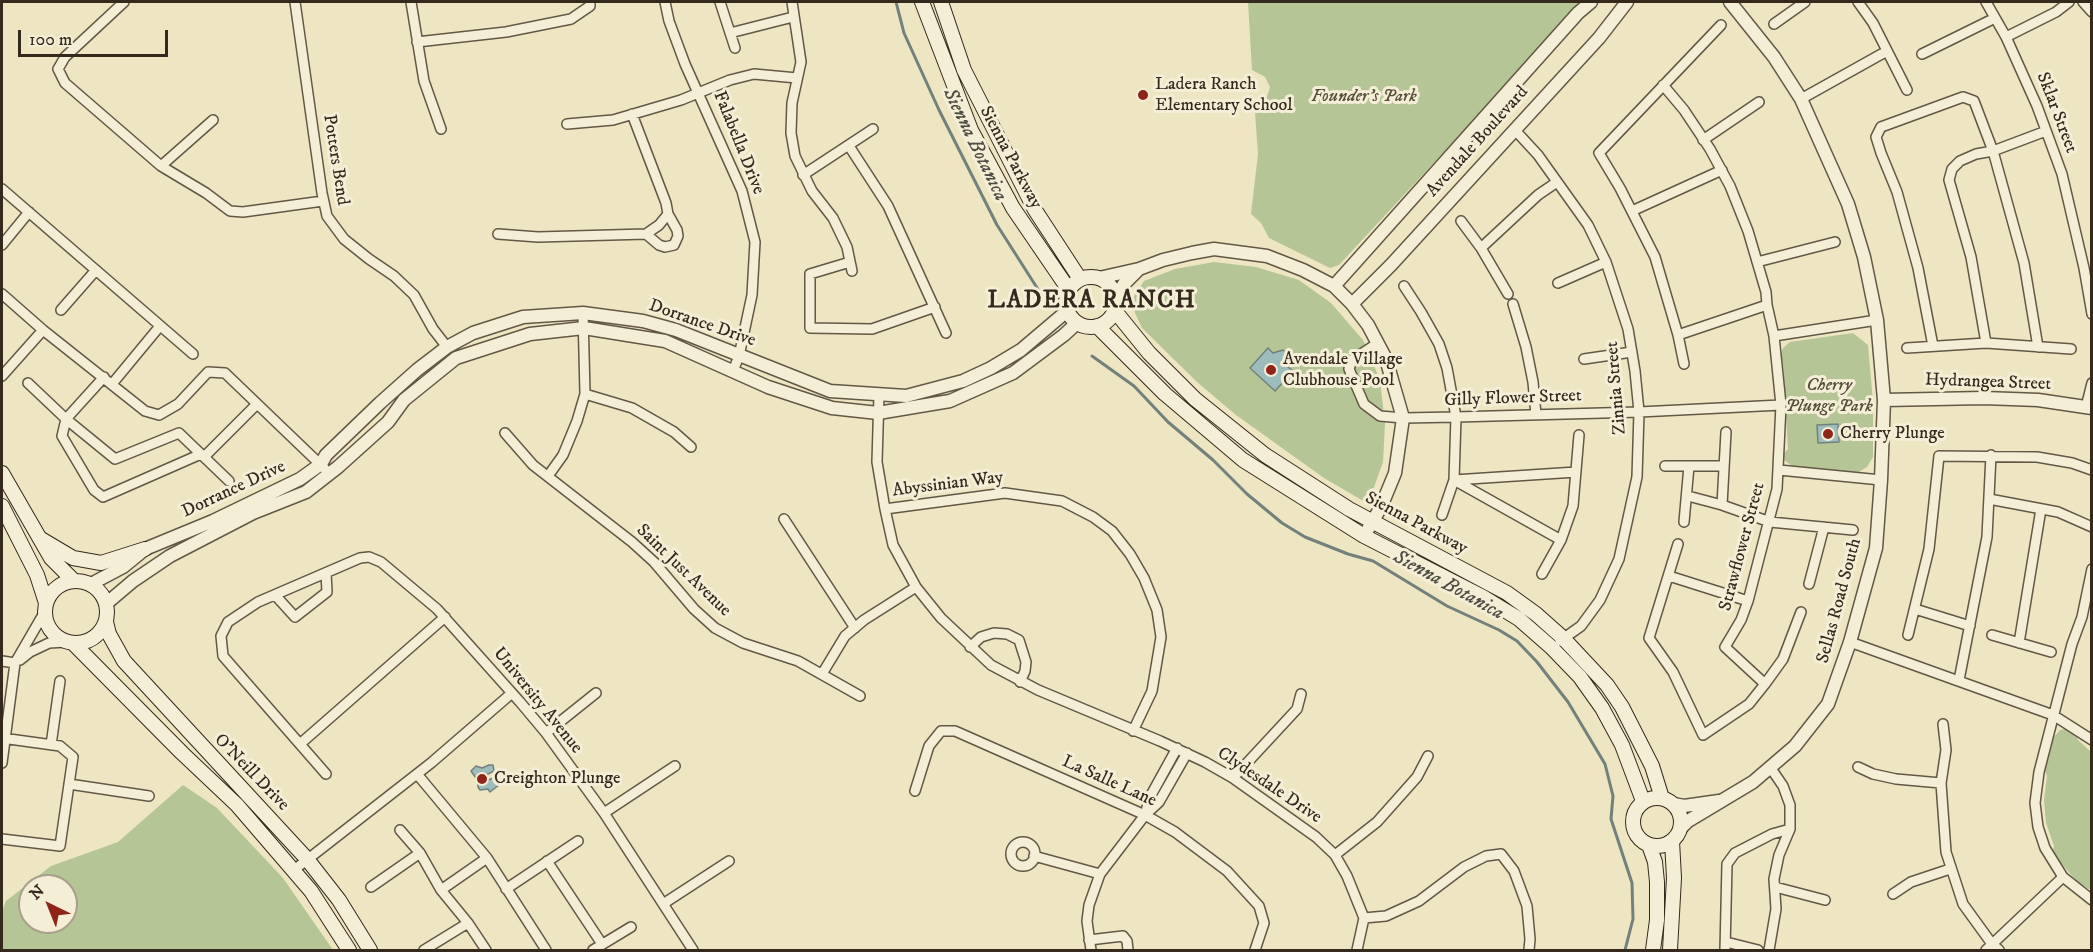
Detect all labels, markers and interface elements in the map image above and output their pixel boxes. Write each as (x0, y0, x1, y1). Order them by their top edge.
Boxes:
scale bar (21, 18, 171, 56)
text: 100 m (29, 29, 72, 51)
street label: Sklar Street (2031, 70, 2081, 156)
place label: Ladera Ranch Elementary School (1155, 74, 1293, 116)
street label: Avendale Boulevard (1422, 82, 1534, 202)
water label: Sienna Botanica (936, 85, 1012, 205)
park label: Founder's Park (1311, 86, 1417, 108)
street label: Falabella Drive (707, 88, 769, 198)
marker: Ladera Ranch Elementary School (1136, 88, 1150, 102)
street label: Sienna Parkway (974, 103, 1046, 213)
street label: Potters Bend (317, 113, 353, 207)
district label: LADERA RANCH (988, 288, 1196, 316)
street label: Dorrance Drive (646, 296, 758, 352)
street label: Zinnia Street (1602, 340, 1632, 436)
place label: Avendale Village Clubhouse Pool (1283, 349, 1403, 392)
marker: Avendale Village Clubhouse Pool (1264, 363, 1278, 377)
street label: Hydrangea Street (1925, 370, 2051, 396)
park label: Cherry Plunge Park (1785, 375, 1873, 418)
street label: Gilly Flower Street (1444, 386, 1582, 412)
place label: Cherry Plunge (1840, 423, 1945, 445)
marker: Cherry Plunge (1821, 427, 1835, 441)
street label: Dorrance Drive (179, 457, 289, 523)
street label: Abyssinian Way (891, 467, 1005, 503)
street label: Strawflower Street (1715, 480, 1771, 614)
street label: Sienna Parkway (1361, 488, 1471, 560)
street label: Saint Just Avenue (631, 520, 735, 622)
street label: Sellas Road South (1813, 536, 1867, 666)
water label: Sienna Botanica (1389, 546, 1507, 626)
street label: University Avenue (488, 644, 586, 758)
street label: O'Neill Drive (209, 730, 293, 816)
street label: Clydesdale Drive (1213, 743, 1325, 829)
street label: La Salle Lane (1058, 752, 1160, 812)
place label: Creighton Plunge (494, 768, 621, 790)
marker: Creighton Plunge (475, 772, 489, 786)
north arrow (18, 874, 78, 934)
text: N (25, 881, 49, 904)

